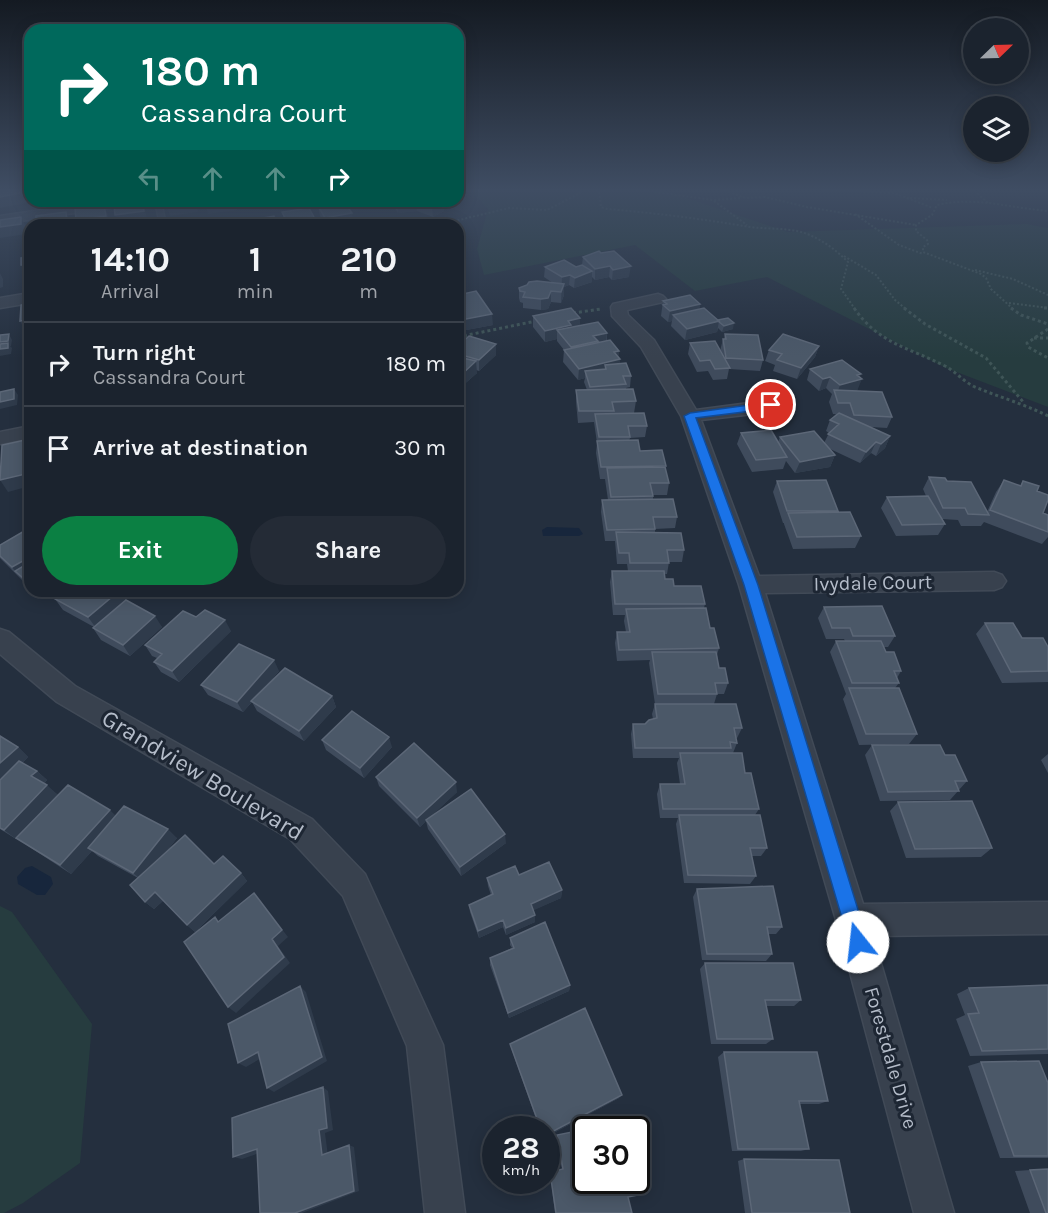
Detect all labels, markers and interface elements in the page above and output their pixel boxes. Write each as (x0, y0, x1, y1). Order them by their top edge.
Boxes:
north arrow (963, 18, 1029, 84)
map controls (963, 18, 1029, 162)
text: 180 m (141, 46, 260, 96)
icon: right (42, 48, 120, 126)
button: layers (963, 96, 1029, 162)
text: Cassandra Court (141, 97, 347, 129)
icon: left (133, 162, 166, 195)
icon: ahead (196, 162, 229, 195)
icon: ahead (259, 162, 292, 195)
icon: right (322, 162, 355, 195)
text: 14:10 (91, 238, 170, 280)
text: 1 (249, 238, 261, 280)
text: 210 (340, 238, 397, 280)
text: Arrival (101, 280, 160, 303)
text: min (237, 280, 273, 303)
text: m (359, 280, 378, 303)
text: Turn right (93, 340, 196, 366)
icon: right (42, 348, 75, 381)
text: 180 m (386, 351, 446, 377)
text: Cassandra Court (93, 366, 245, 389)
pin (745, 379, 796, 430)
icon: arrive (754, 388, 787, 421)
icon: arrive (42, 432, 75, 465)
text: Arrive at destination (93, 435, 308, 461)
text: 30 m (394, 435, 446, 461)
button: Exit (42, 516, 238, 585)
button: Share (250, 516, 446, 585)
street label: Ivydale Court (814, 570, 933, 596)
street label: Grandview Boulevard (97, 704, 309, 846)
position arrow (826, 910, 890, 974)
street label: Forestdale Drive (860, 984, 922, 1132)
speed limit sign: 30 (572, 1116, 650, 1194)
text: 28 (502, 1130, 540, 1166)
text: km/h (502, 1161, 540, 1179)

